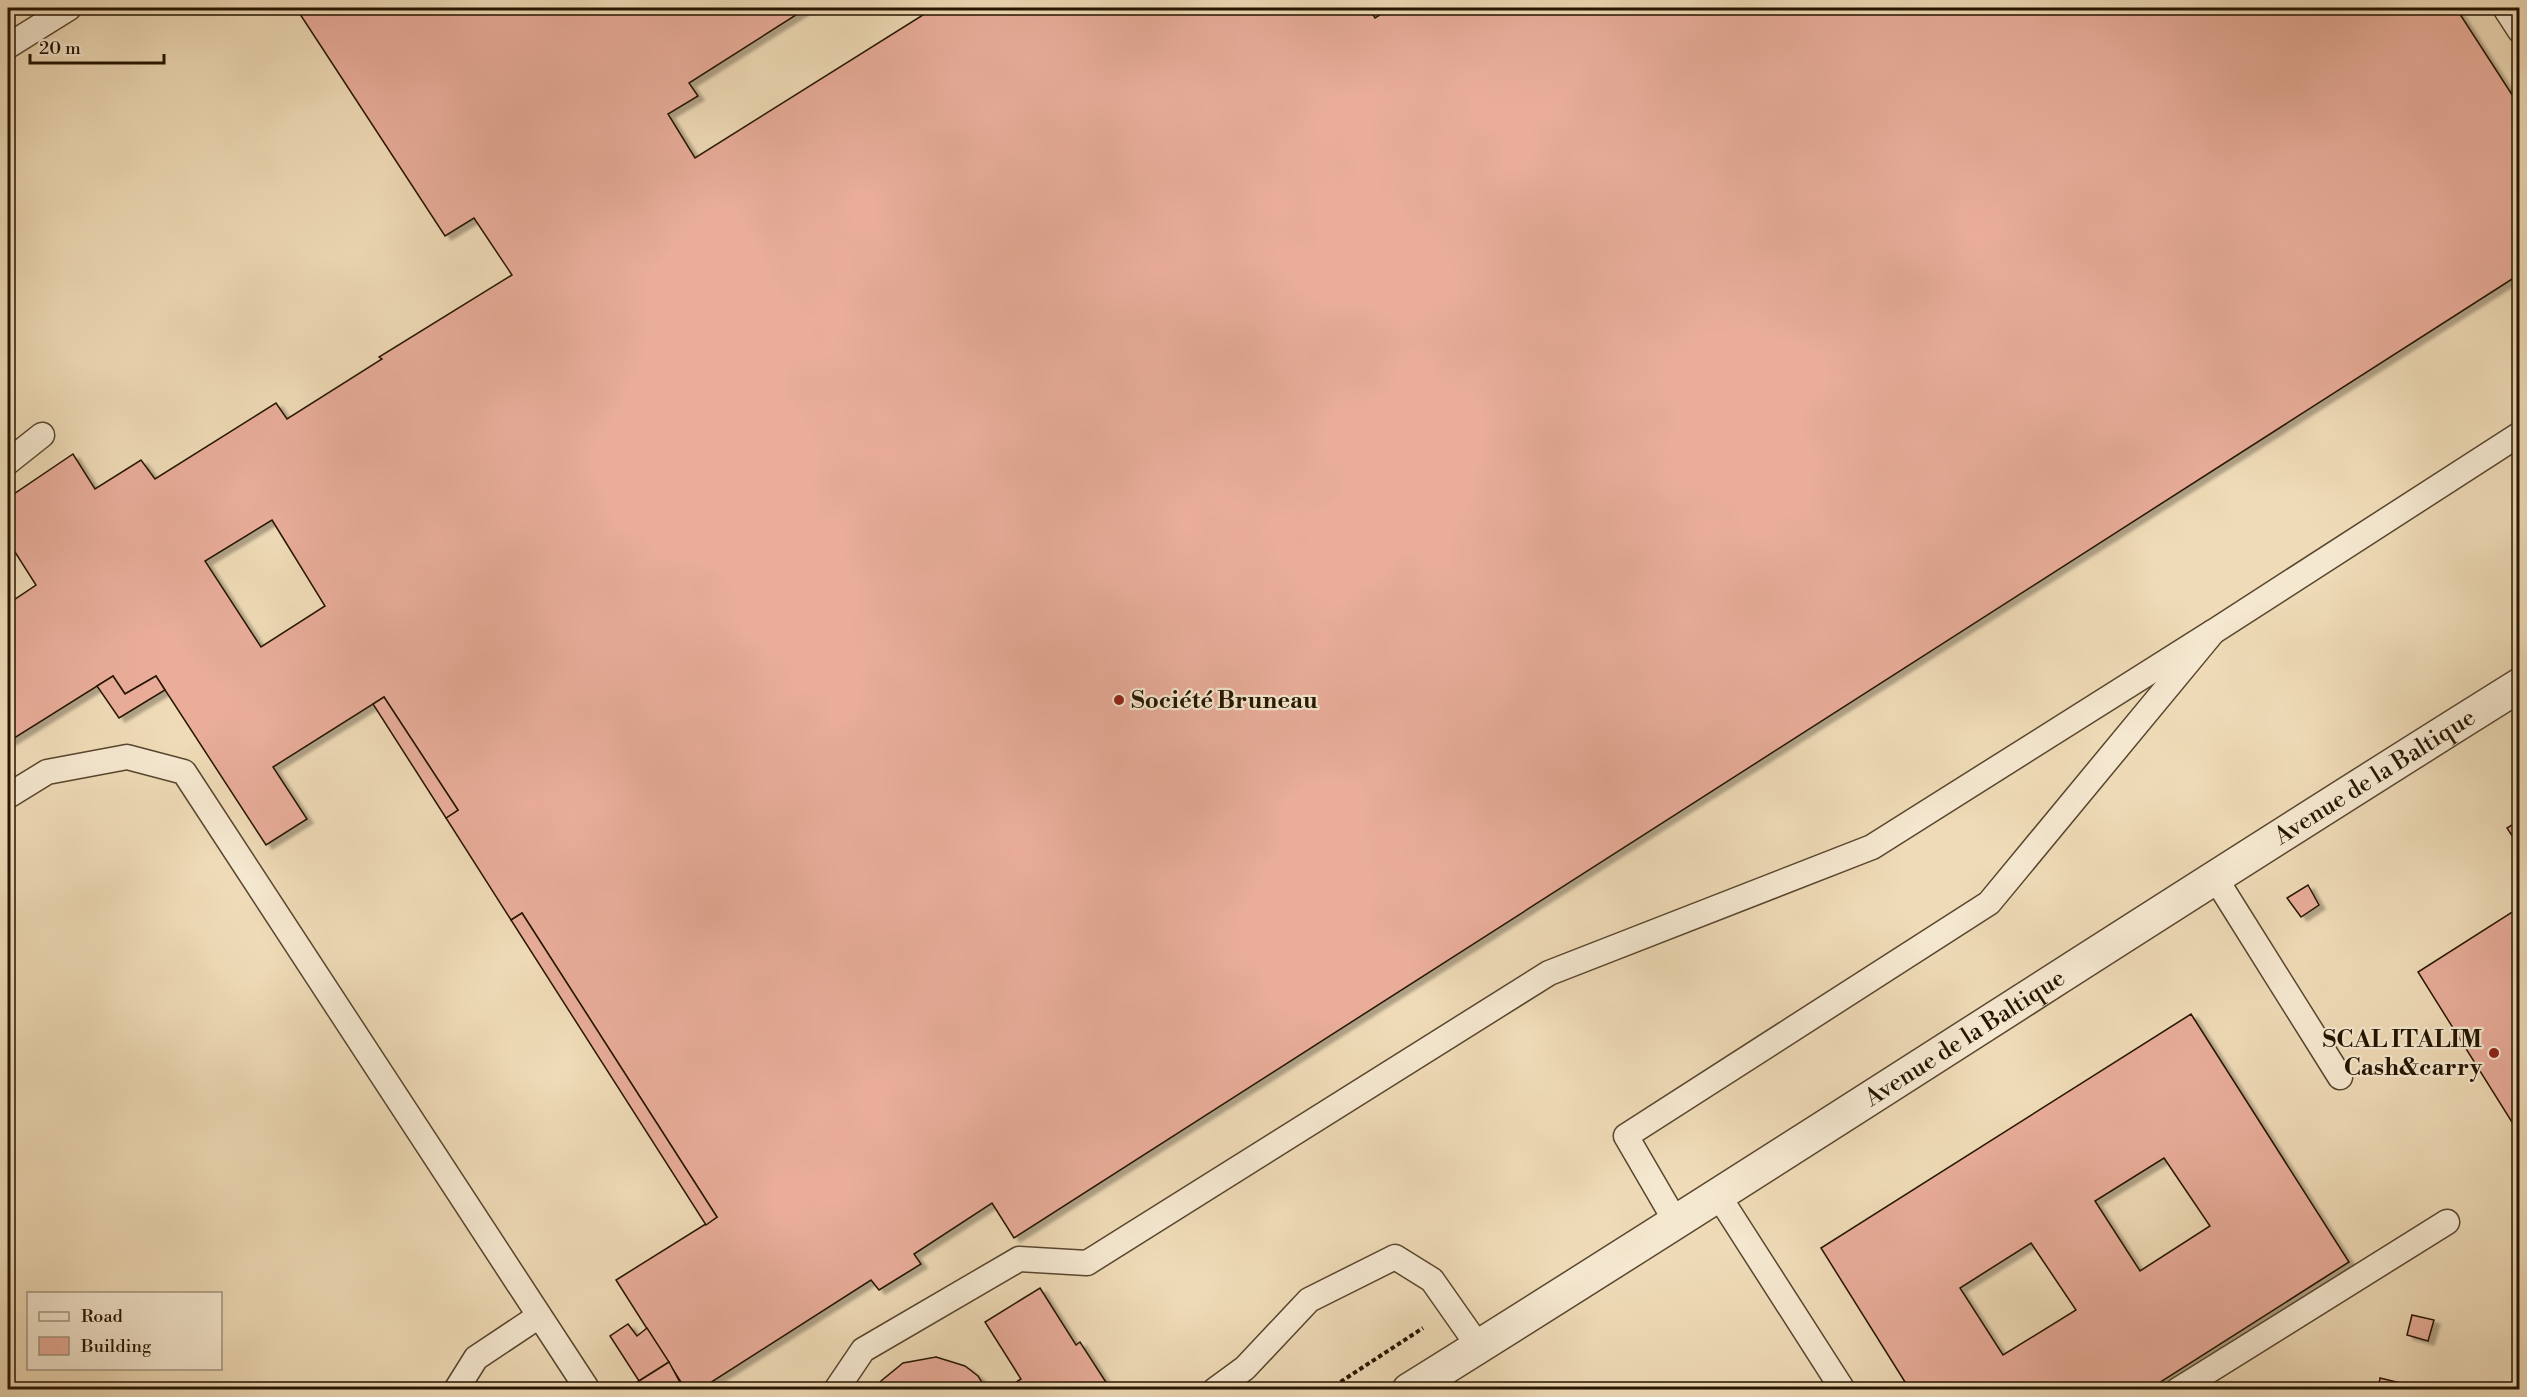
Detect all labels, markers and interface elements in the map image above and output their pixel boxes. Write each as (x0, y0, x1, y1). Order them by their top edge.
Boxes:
scale bar (30, 27, 164, 65)
text: 20 m (39, 37, 81, 60)
place label: Société Bruneau (1131, 686, 1318, 716)
marker: Société Bruneau (1112, 693, 1126, 707)
street label: Avenue de la Baltique (2268, 703, 2481, 853)
street label: Avenue de la Baltique (1859, 963, 2071, 1114)
place label: SCAL ITALIM Cash&carry (2323, 1025, 2483, 1083)
marker: SCAL ITALIM Cash&carry (2487, 1046, 2501, 1060)
legend (27, 1292, 222, 1370)
text: Road (81, 1305, 124, 1328)
text: Building (80, 1335, 152, 1358)

